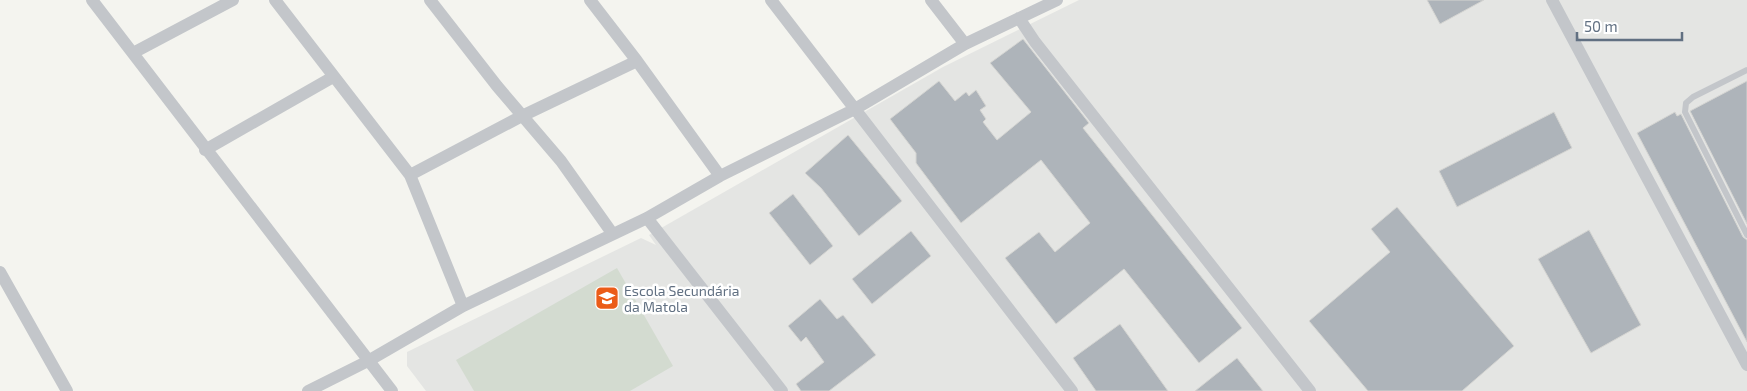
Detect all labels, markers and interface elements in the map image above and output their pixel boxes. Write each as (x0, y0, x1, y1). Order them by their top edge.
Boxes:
scale bar (1577, 10, 1682, 42)
text: 50 m (1584, 17, 1618, 35)
place label: Escola Secundária da Matola (624, 282, 739, 315)
school or university icon: Escola Secundária da Matola (594, 285, 620, 311)

